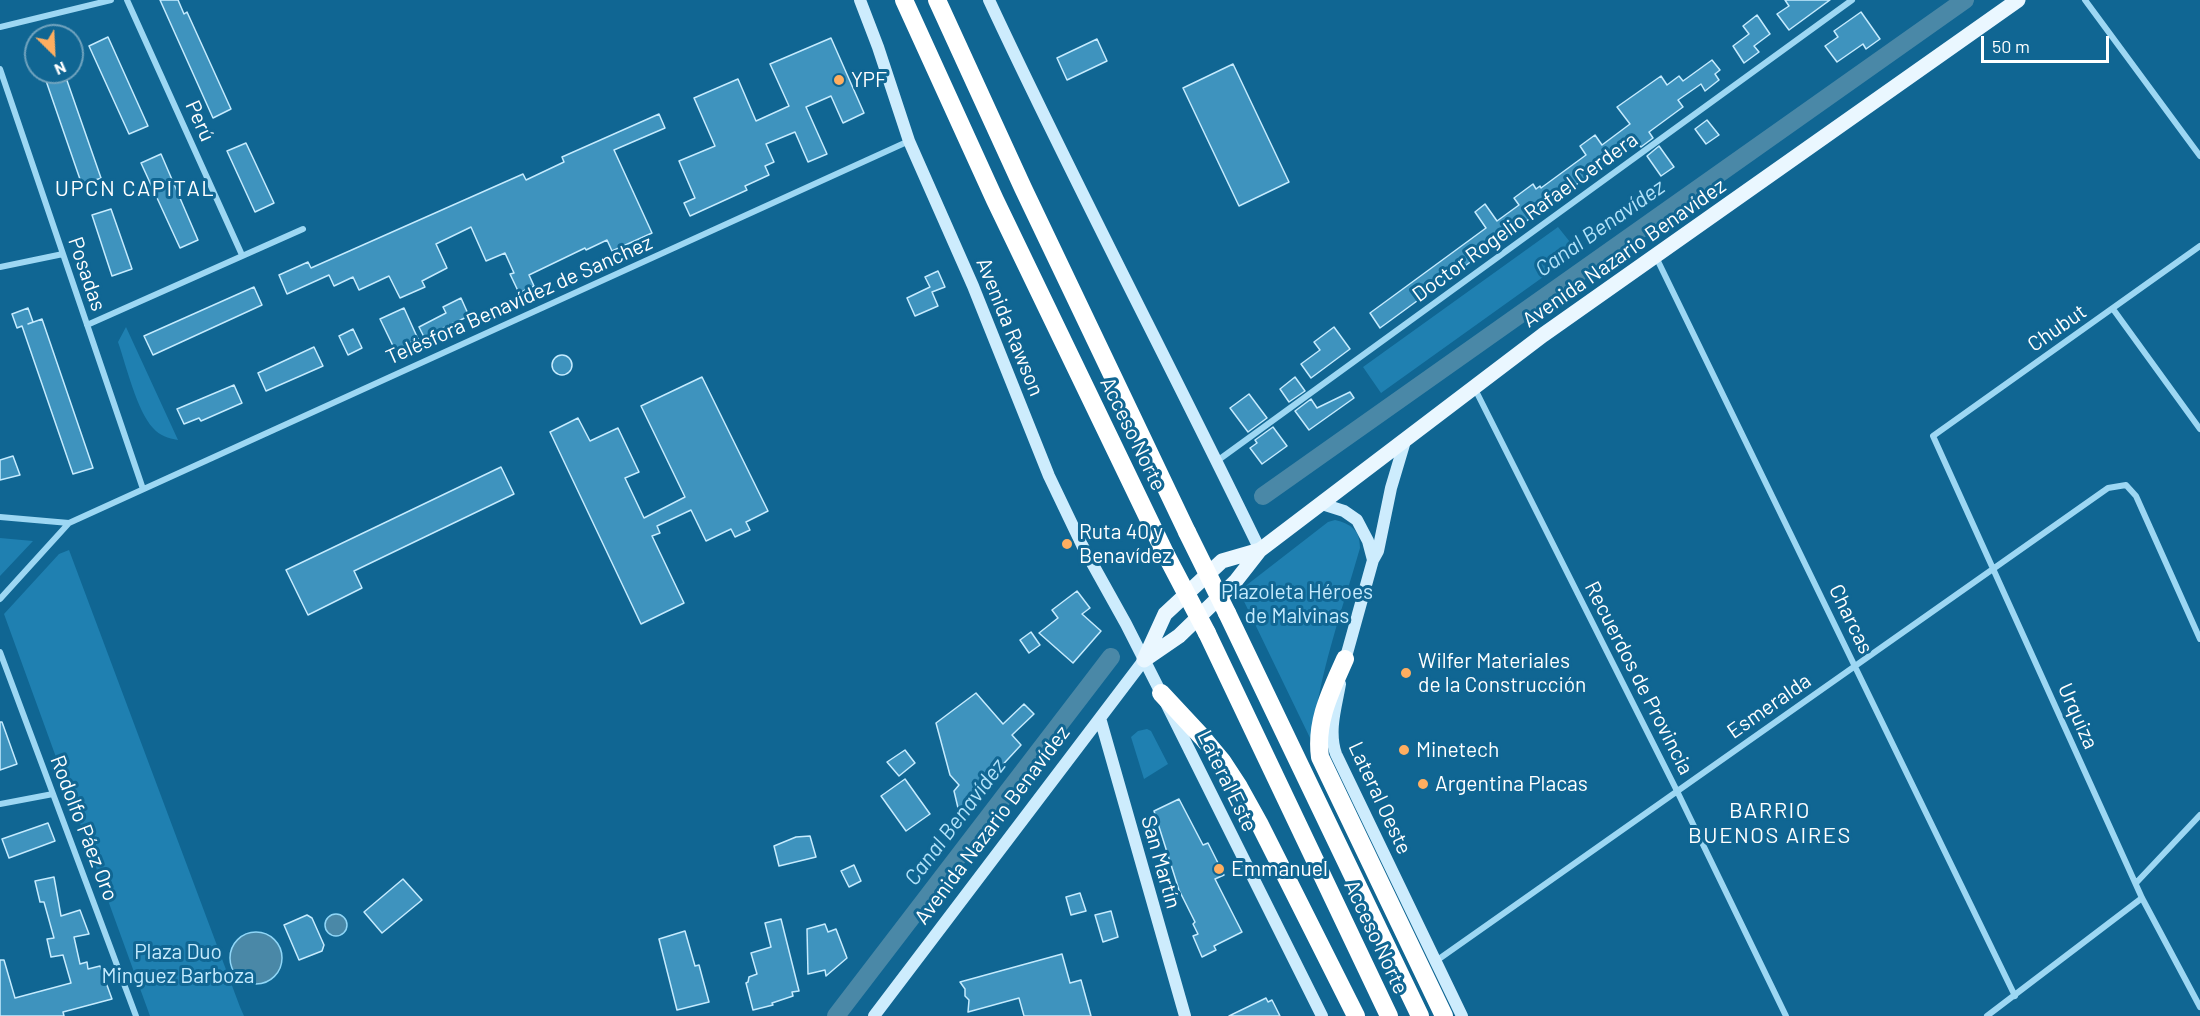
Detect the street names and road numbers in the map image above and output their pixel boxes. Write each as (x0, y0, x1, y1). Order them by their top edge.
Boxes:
street label: Perú (180, 97, 220, 145)
street label: Doctor Rogelio Rafael Cerdera (1407, 127, 1643, 307)
street label: Avenida Nazario Benavídez (1517, 173, 1731, 333)
street label: Telésfora Benavídez de Sanchez (382, 230, 656, 370)
street label: Posadas (63, 234, 111, 314)
street label: Avenida Rawson (971, 254, 1049, 400)
street label: Chubut (2023, 299, 2091, 357)
street label: Acceso Norte (1095, 373, 1171, 495)
street label: Recuerdos de Provincia (1579, 577, 1699, 779)
street label: Charcas (1823, 580, 1879, 658)
street label: Esmeralda (1722, 668, 1816, 744)
street label: Urquiza (2052, 679, 2104, 753)
street label: Avenida Nazario Benavídez (909, 721, 1075, 929)
street label: Lateral Este (1192, 726, 1262, 836)
street label: Lateral Oeste (1343, 738, 1417, 858)
street label: Rodolfo Páez Oro (45, 752, 123, 904)
street label: San Martín (1136, 813, 1186, 911)
street label: Acceso Norte (1339, 876, 1413, 998)

